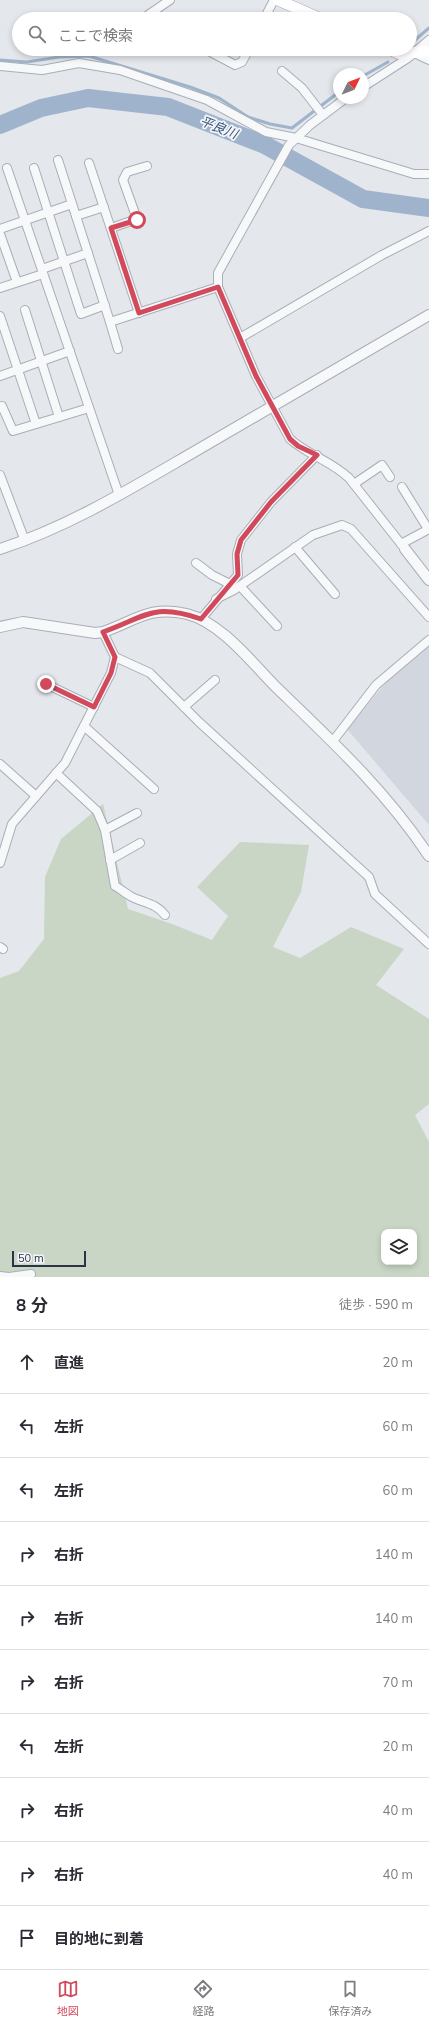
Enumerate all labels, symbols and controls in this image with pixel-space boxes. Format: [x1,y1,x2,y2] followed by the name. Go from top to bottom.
[12,12,417,56] search box
[26,23,48,45] icon: search
[58,26,133,45] text: ここで検索
[333,68,369,104] north arrow
[198,112,242,142] water label: 平良川
[128,211,146,229] route start
[37,675,55,693] route end
[381,1229,417,1265] map controls
[381,1229,417,1265] button: layers
[12,1249,86,1268] scale bar
[18,1251,44,1265] text: 50 m
[16,1294,48,1315] text: 8 分
[339,1296,413,1312] text: 徒歩 · 590 m
[16,1351,38,1373] icon: ahead
[54,1353,84,1372] text: 直進
[383,1354,413,1370] text: 20 m
[16,1415,38,1437] icon: left
[54,1417,84,1436] text: 左折
[383,1418,413,1434] text: 60 m
[16,1479,38,1501] icon: left
[54,1481,84,1500] text: 左折
[383,1482,413,1498] text: 60 m
[16,1543,38,1565] icon: right
[54,1545,84,1564] text: 右折
[375,1546,413,1562] text: 140 m
[16,1607,38,1629] icon: right
[54,1609,84,1628] text: 右折
[375,1610,413,1626] text: 140 m
[16,1671,38,1693] icon: right
[54,1673,84,1692] text: 右折
[383,1674,413,1690] text: 70 m
[16,1735,38,1757] icon: left
[54,1737,84,1756] text: 左折
[383,1738,413,1754] text: 20 m
[16,1799,38,1821] icon: right
[54,1801,84,1820] text: 右折
[383,1802,413,1818] text: 40 m
[16,1863,38,1885] icon: right
[54,1865,84,1884] text: 右折
[383,1866,413,1882] text: 40 m
[16,1927,38,1949] icon: arrive
[54,1929,144,1948] text: 目的地に到着
[57,1978,79,2018] tab: 地図
[192,1978,214,2018] tab: 経路
[328,1978,372,2018] tab: 保存済み

